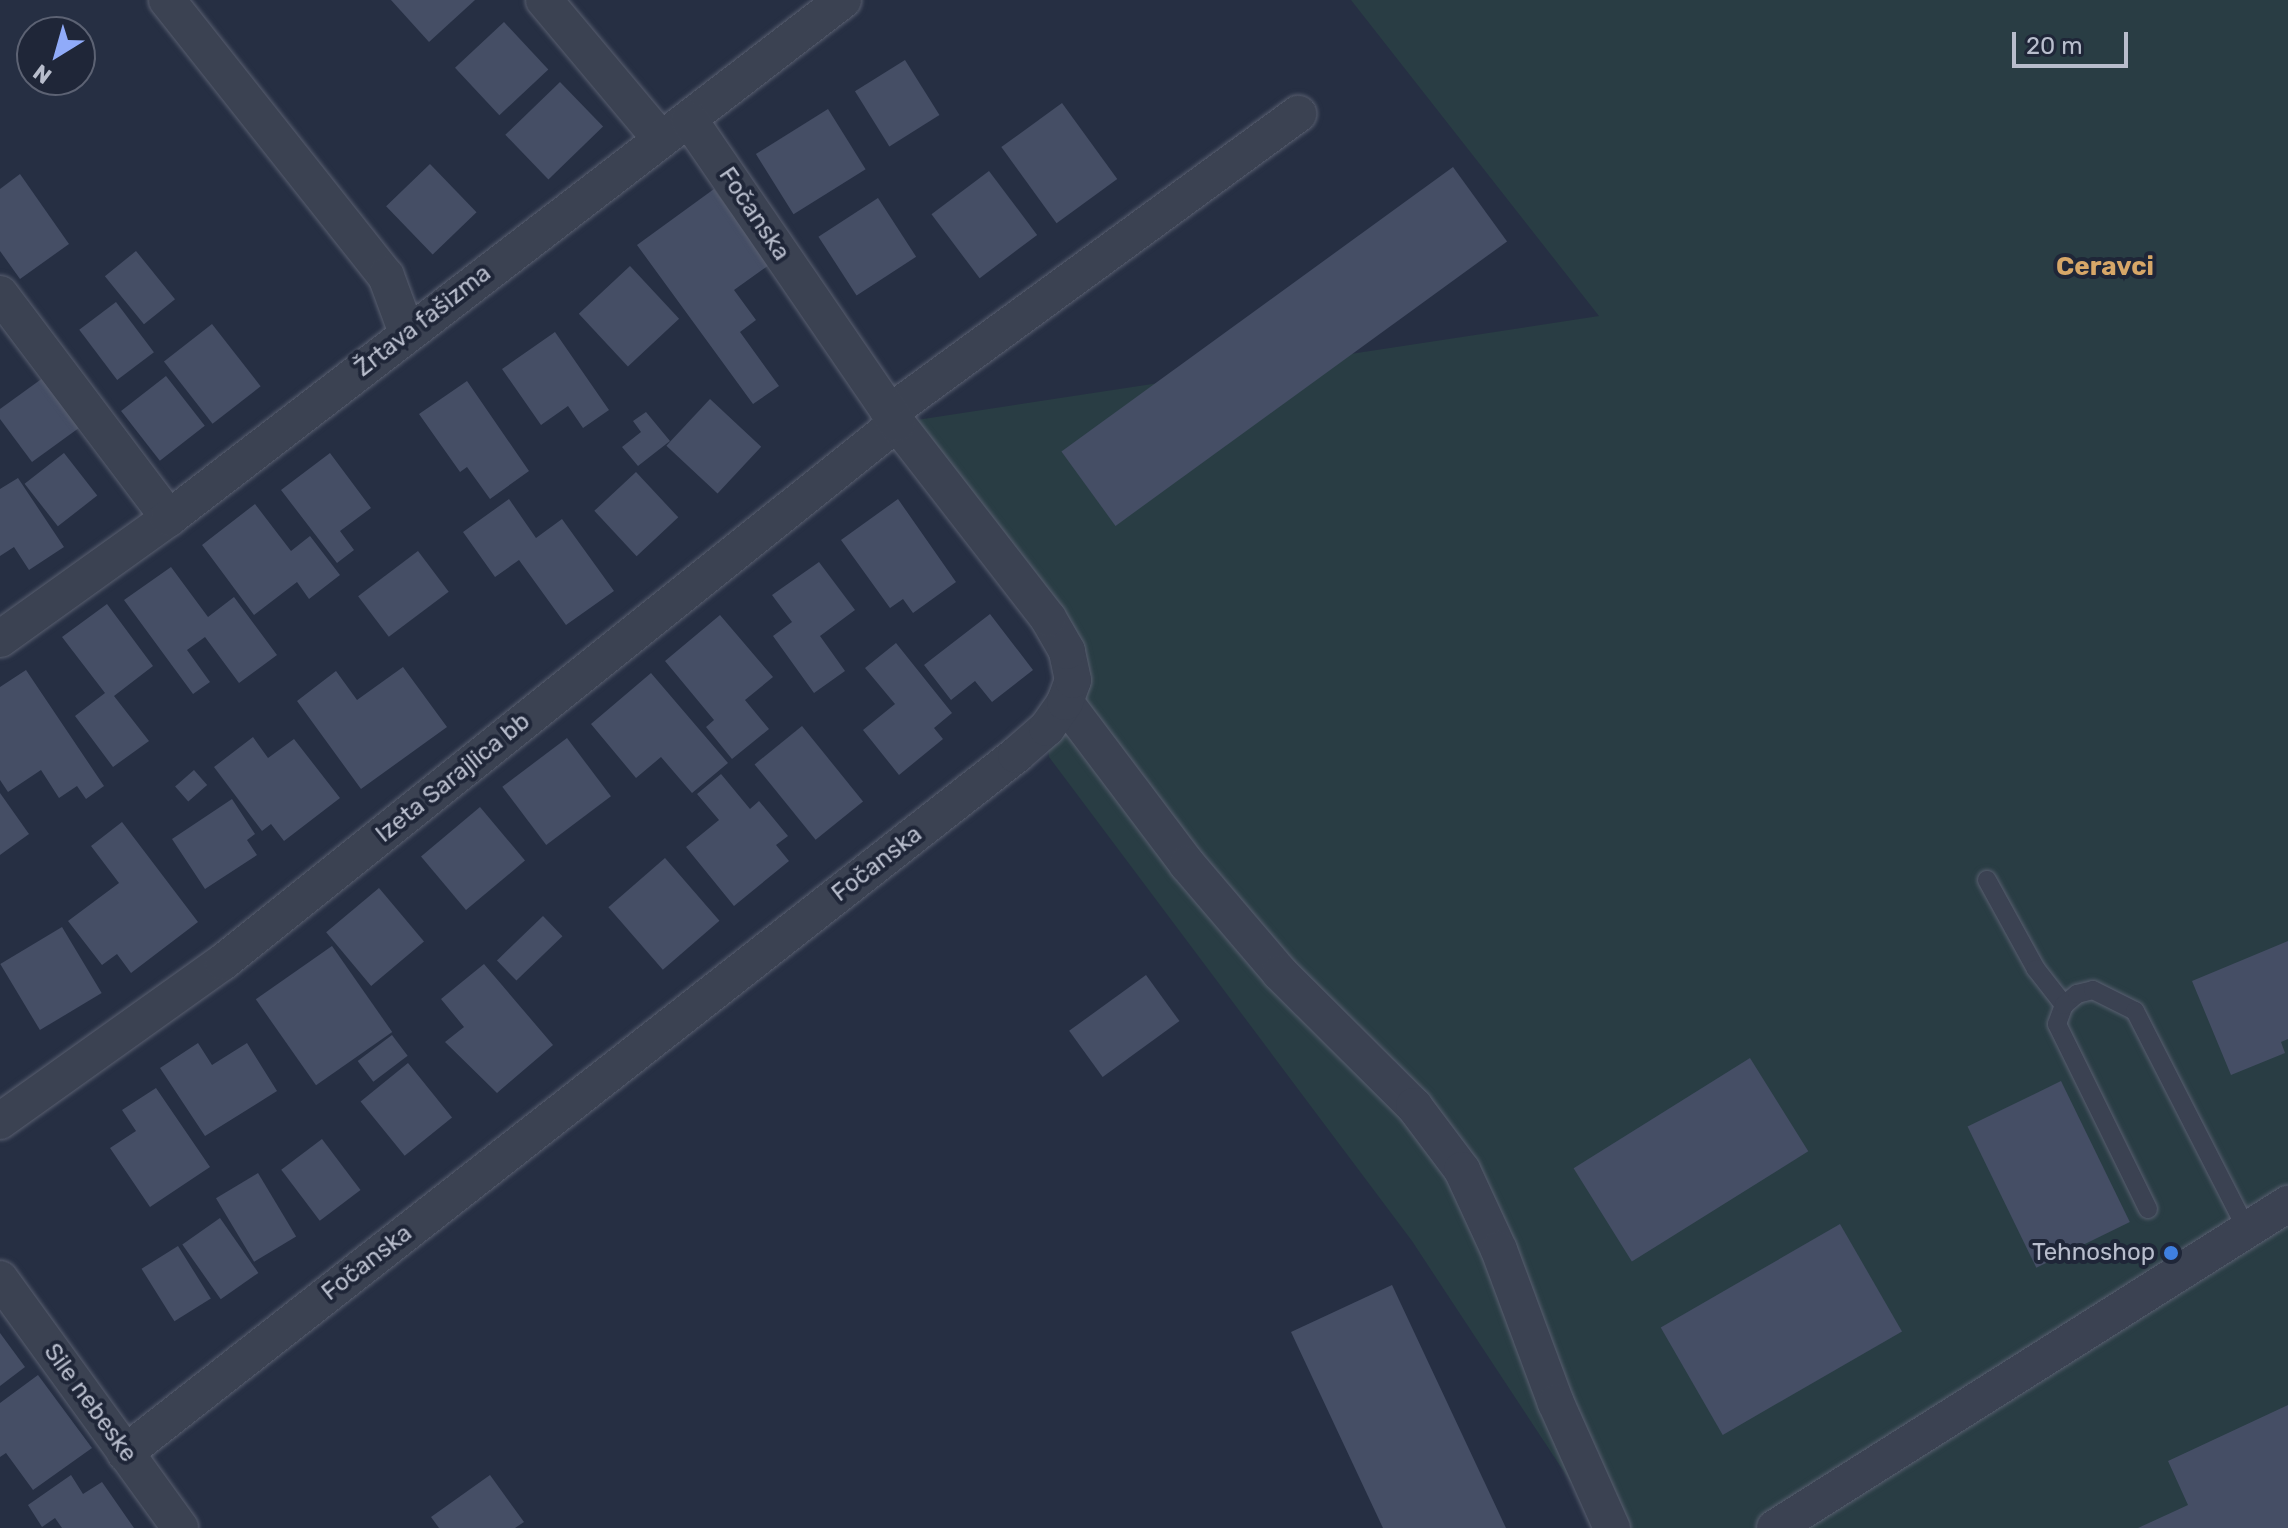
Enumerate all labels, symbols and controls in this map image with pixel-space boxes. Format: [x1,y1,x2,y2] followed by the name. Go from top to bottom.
[16,16,96,96] north arrow
[2016,16,2132,66] scale bar
[2026,32,2083,60] text: 20 m
[28,58,57,90] text: N
[712,162,796,266] street label: Fočanska
[2056,251,2154,283] district label: Ceravci
[349,259,497,383] street label: Žrtava fašizma
[370,707,536,849] street label: Izeta Sarajlica bb
[826,820,928,908] street label: Fočanska
[316,1219,418,1307] street label: Fočanska
[2032,1239,2155,1267] place label: Tehnoshop
[2162,1244,2180,1262] marker: Tehnoshop
[37,1338,143,1468] street label: Sile nebeske

